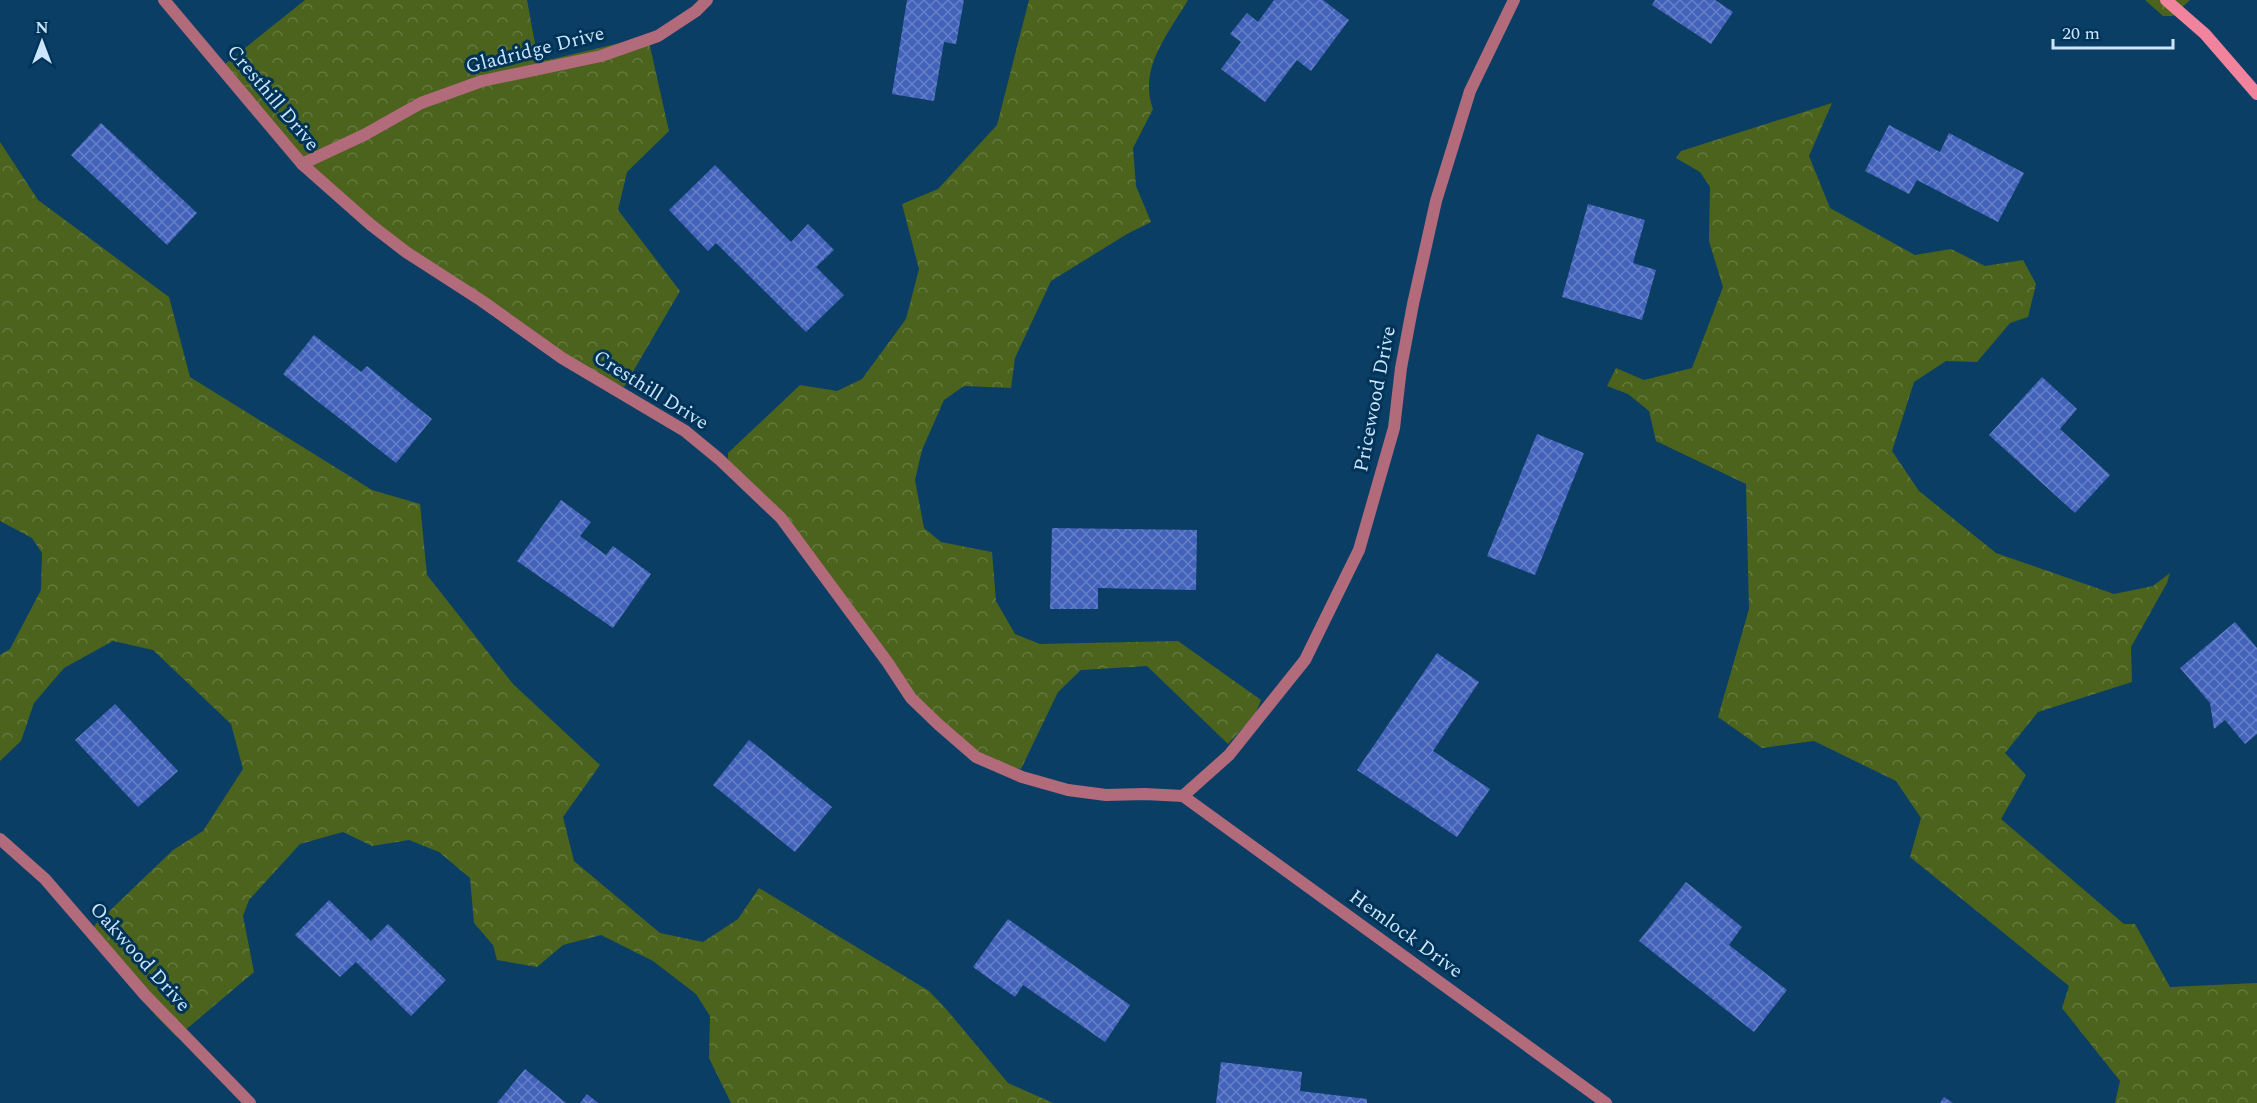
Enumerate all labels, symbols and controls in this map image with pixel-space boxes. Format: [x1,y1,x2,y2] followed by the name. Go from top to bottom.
[12,12,72,72] north arrow
[2053,12,2173,50] scale bar
[35,16,49,40] text: N
[462,18,608,82] street label: Gladridge Drive
[2062,20,2100,47] text: 20 m
[219,38,327,158] street label: Cresthill Drive
[1346,323,1404,475] street label: Pricewood Drive
[587,343,715,437] street label: Cresthill Drive
[1343,882,1469,986] street label: Hemlock Drive
[82,895,198,1019] street label: Oakwood Drive

